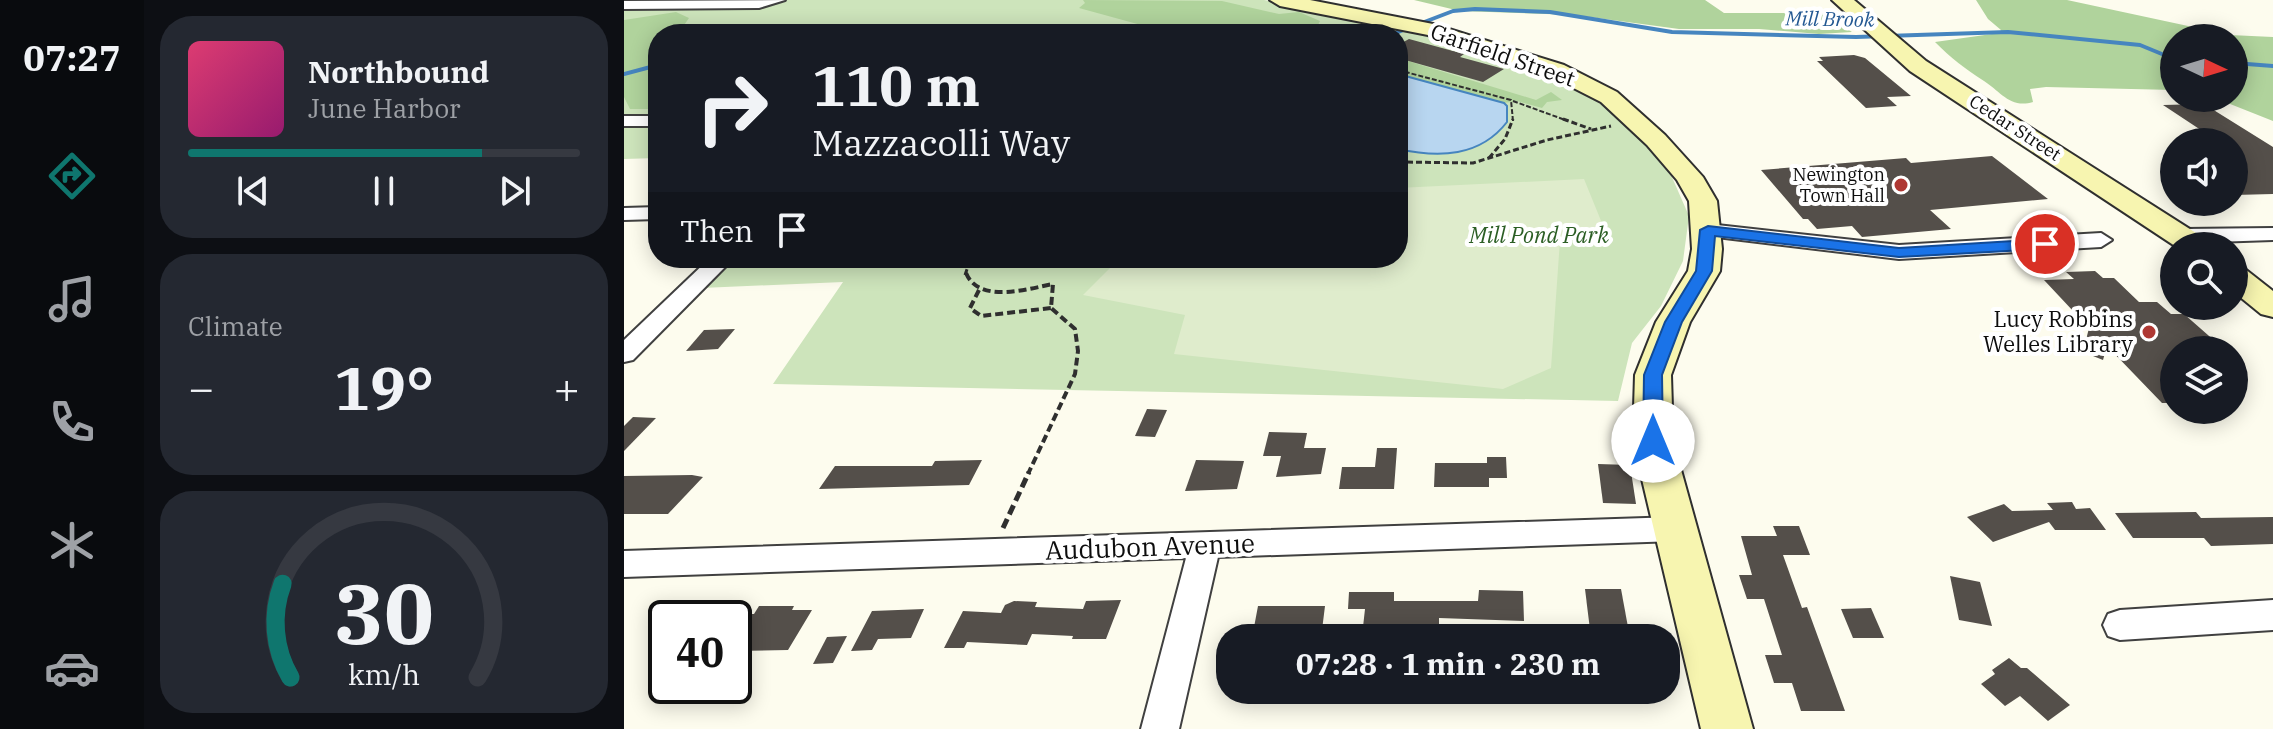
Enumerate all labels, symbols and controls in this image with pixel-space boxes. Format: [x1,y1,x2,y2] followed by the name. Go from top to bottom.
[1784,4,1875,33] water label: Mill Brook
[1427,16,1579,93] street label: Garfield Street
[2160,24,2248,112] north arrow
[2160,24,2248,424] map controls
[23,34,121,81] text: 07:27
[812,49,980,121] text: 110 m
[308,52,489,91] text: Northbound
[680,56,784,160] icon: right
[1965,89,2065,166] street label: Cedar Street
[308,91,461,125] text: June Harbor
[812,119,1070,166] text: Mazzacolli Way
[2160,128,2248,216] button: sound
[44,148,100,204] icon: directions
[1792,163,1885,207] place label: Newington Town Hall
[231,169,275,213] icon: previous
[362,169,406,213] icon: pause
[493,169,537,213] icon: next
[1892,176,1910,194] marker: Newington Town Hall
[770,208,814,252] icon: arrive
[2011,210,2079,278] pin
[680,211,754,250] text: Then
[1468,220,1609,249] park label: Mill Pond Park
[2023,222,2067,266] icon: arrive
[2160,232,2248,320] button: search
[44,271,100,327] icon: music
[1983,304,2133,358] place label: Lucy Robbins Welles Library
[188,309,283,343] text: Climate
[2140,323,2158,341] marker: Lucy Robbins Welles Library
[2160,336,2248,424] button: layers
[334,348,434,427] text: 19°
[188,359,214,416] text: −
[554,359,580,416] text: +
[44,394,100,450] icon: phone
[1611,399,1695,483] position arrow
[44,517,100,573] icon: climate
[1045,525,1255,567] street label: Audubon Avenue
[334,559,434,667] text: 30
[648,600,752,704] speed limit sign: 40
[44,640,100,696] icon: car
[1296,644,1600,683] text: 07:28 · 1 min · 230 m
[348,656,420,693] text: km/h

